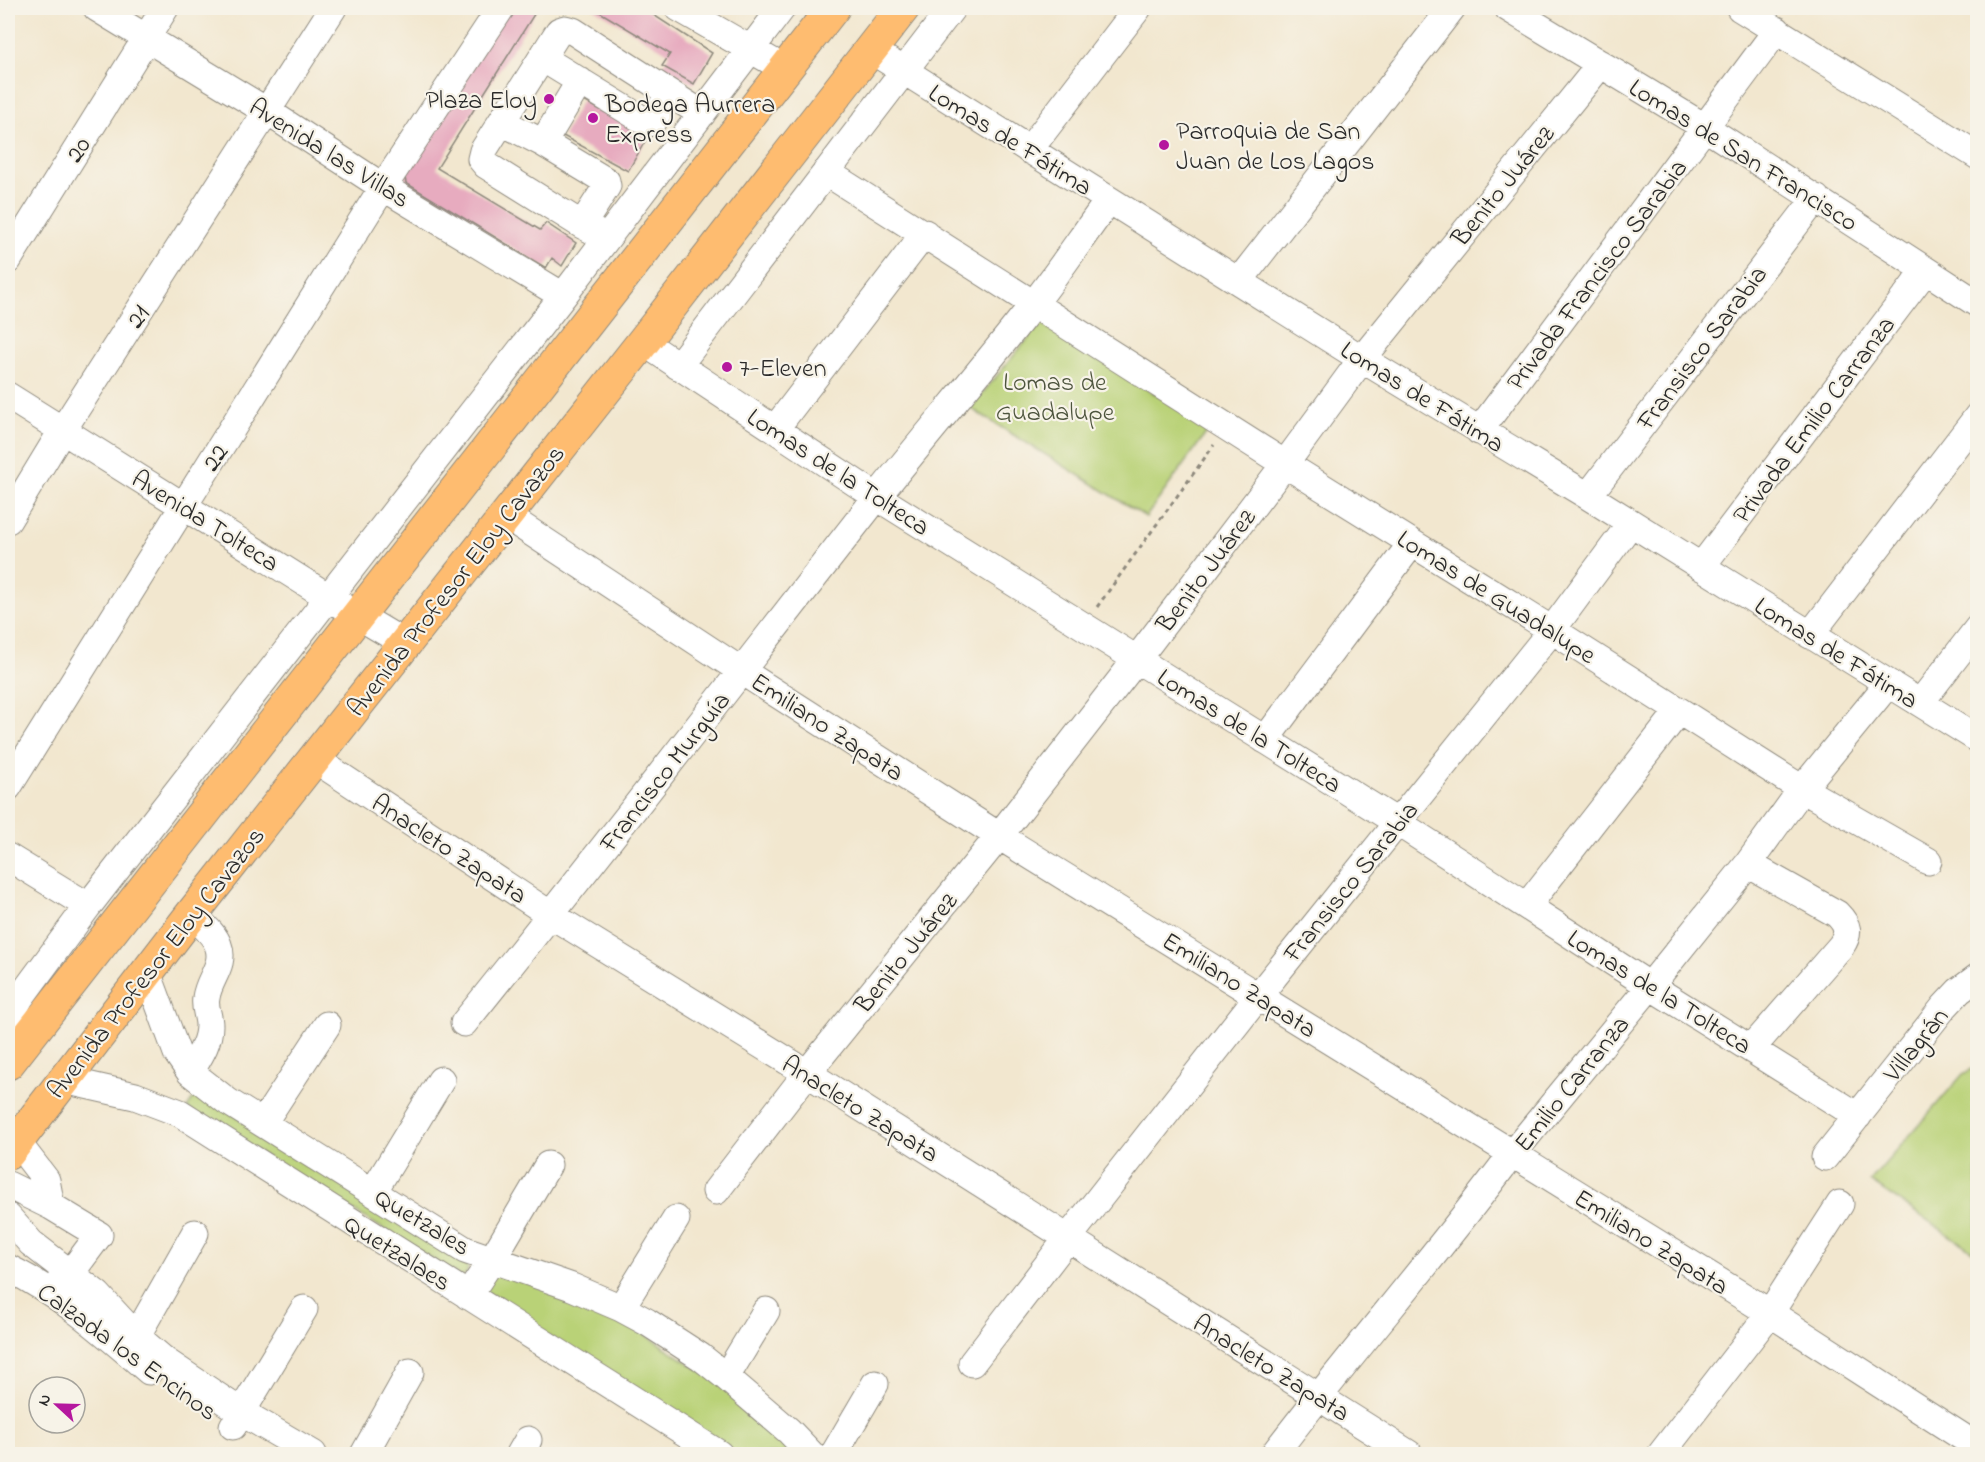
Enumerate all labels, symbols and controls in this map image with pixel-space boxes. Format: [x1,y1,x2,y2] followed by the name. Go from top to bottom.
[1620,70,1864,243] street label: Lomas de San Francisco
[920,76,1099,207] street label: Lomas de Fátima
[426,83,537,121] place label: Plaza Eloy
[604,87,775,155] place label: Bodega Aurrera Express
[241,90,416,219] street label: Avenida las Villas
[542,92,556,106] marker: Plaza Eloy
[586,111,600,125] marker: Bodega Aurrera Express
[1176,114,1375,182] place label: Parroquia de San Juan de Los Lagos
[1443,118,1565,257] street label: Benito Juárez
[57,130,102,171] street label: 20
[1157,138,1171,152] marker: Parroquia de San Juan de Los Lagos
[1499,152,1698,400] street label: Privada Francisco Sarabia
[1628,258,1778,440] street label: Fransisco Sarabia
[118,298,161,337] street label: 21
[1725,309,1906,533] street label: Privada Emilio Carranza
[1332,333,1511,464] street label: Lomas de Fátima
[739,351,827,389] place label: 7-Eleven
[720,360,734,374] marker: 7-Eleven
[996,365,1115,433] park label: Lomas de Guadalupe
[738,400,936,547] street label: Lomas de la Tolteca
[194,438,240,480] street label: 22
[339,438,576,726] street label: Avenida Profesor Eloy Cavazos
[123,462,286,583] street label: Avenida Tolteca
[1147,502,1267,643] street label: Benito Juárez
[1388,522,1603,675] street label: Lomas de Guadalupe
[1746,589,1925,720] street label: Lomas de Fátima
[1149,660,1348,805] street label: Lomas de la Tolteca
[742,665,911,792] street label: Emiliano Zapata
[591,684,741,862] street label: Francisco Murguía
[363,786,534,915] street label: Anacleto Zapata
[1275,794,1429,972] street label: Fransisco Sarabia
[39,820,276,1108] street label: Avenida Profesor Eloy Cavazos
[846,885,968,1024] street label: Benito Juárez
[1559,921,1758,1066] street label: Lomas de la Tolteca
[1154,924,1323,1049] street label: Emiliano Zapata
[1875,1000,1959,1092] street label: Villagrán
[1506,1008,1640,1161] street label: Emilio Carranza
[773,1047,945,1174] street label: Anacleto Zapata
[366,1180,477,1267] street label: Quetzales
[1566,1181,1735,1306] street label: Emiliano Zapata
[335,1207,457,1302] street label: Quetzalaes
[28,1275,224,1432] street label: Calzada los Encinos
[1184,1306,1356,1433] street label: Anacleto Zapata
[27,1375,87,1435] north arrow
[32,1390,58,1410] text: N

